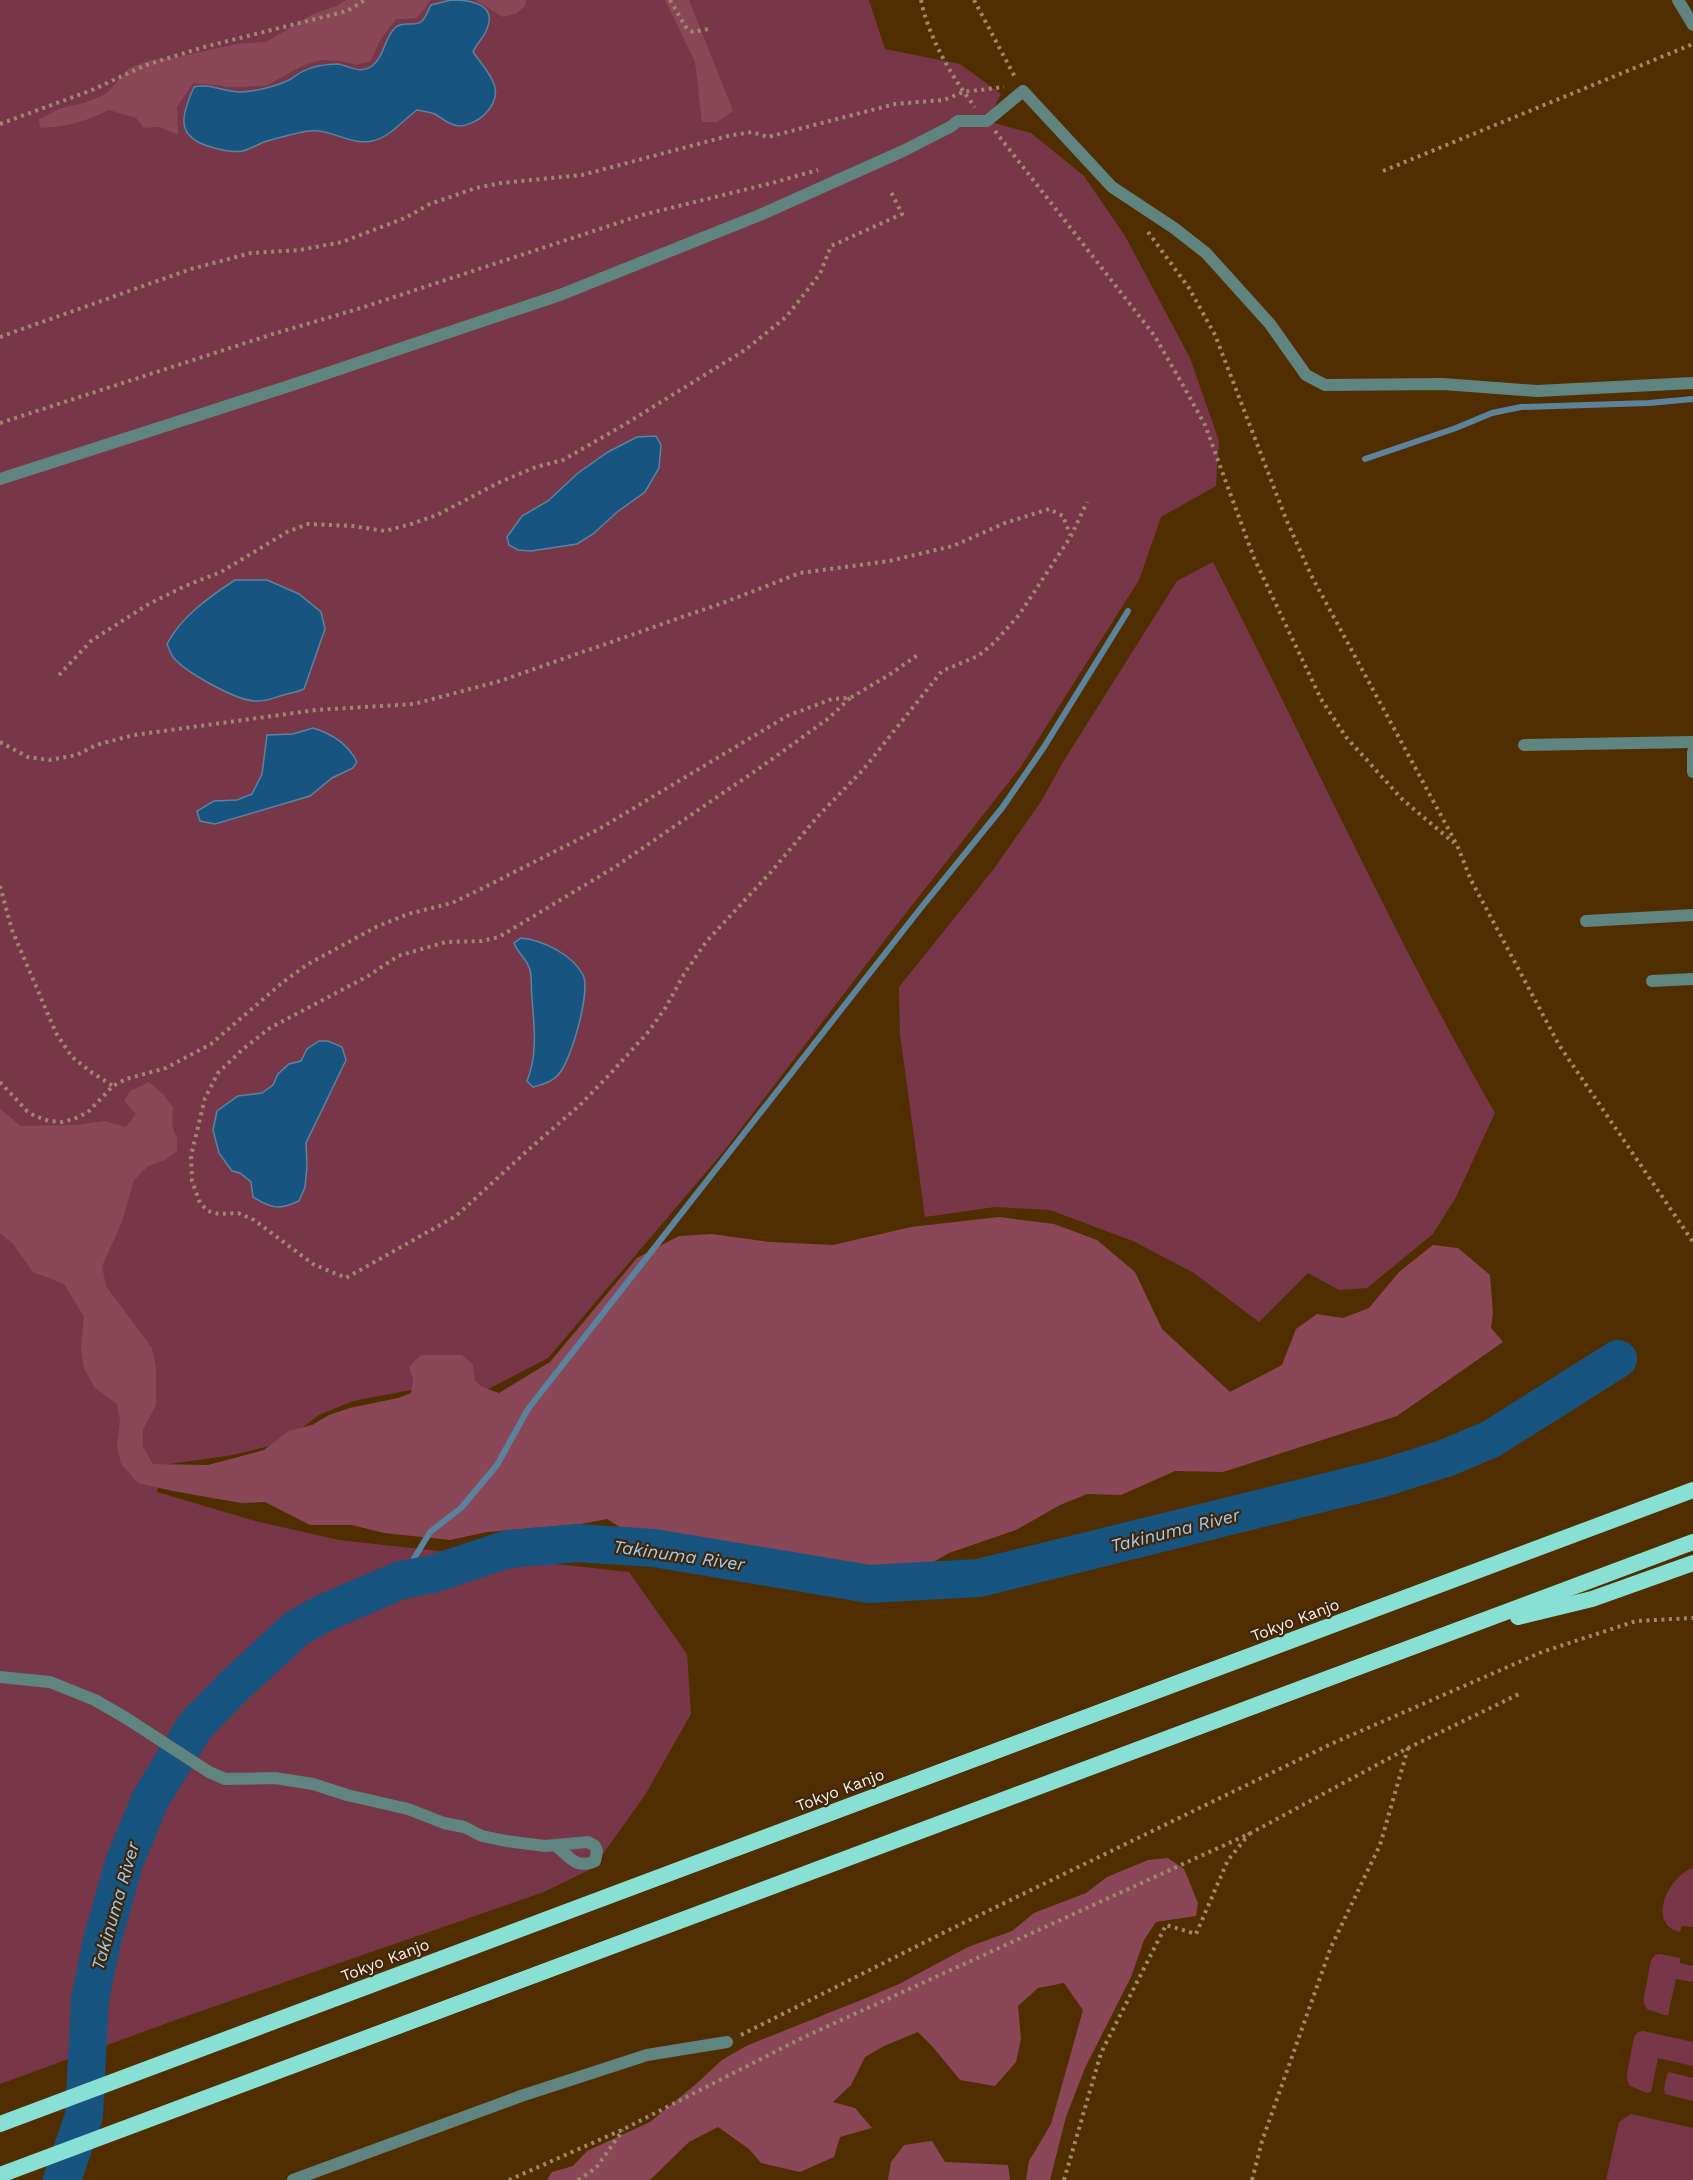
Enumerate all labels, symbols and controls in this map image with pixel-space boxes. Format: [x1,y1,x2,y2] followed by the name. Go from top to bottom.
[1108,1504,1243,1556] water label: Takinuma River
[612,1535,747,1575] water label: Takinuma River
[1248,1594,1342,1646] street label: Tokyo Kanjo
[793,1764,887,1816] street label: Tokyo Kanjo
[87,1838,144,1973] water label: Takinuma River
[338,1934,432,1986] street label: Tokyo Kanjo

